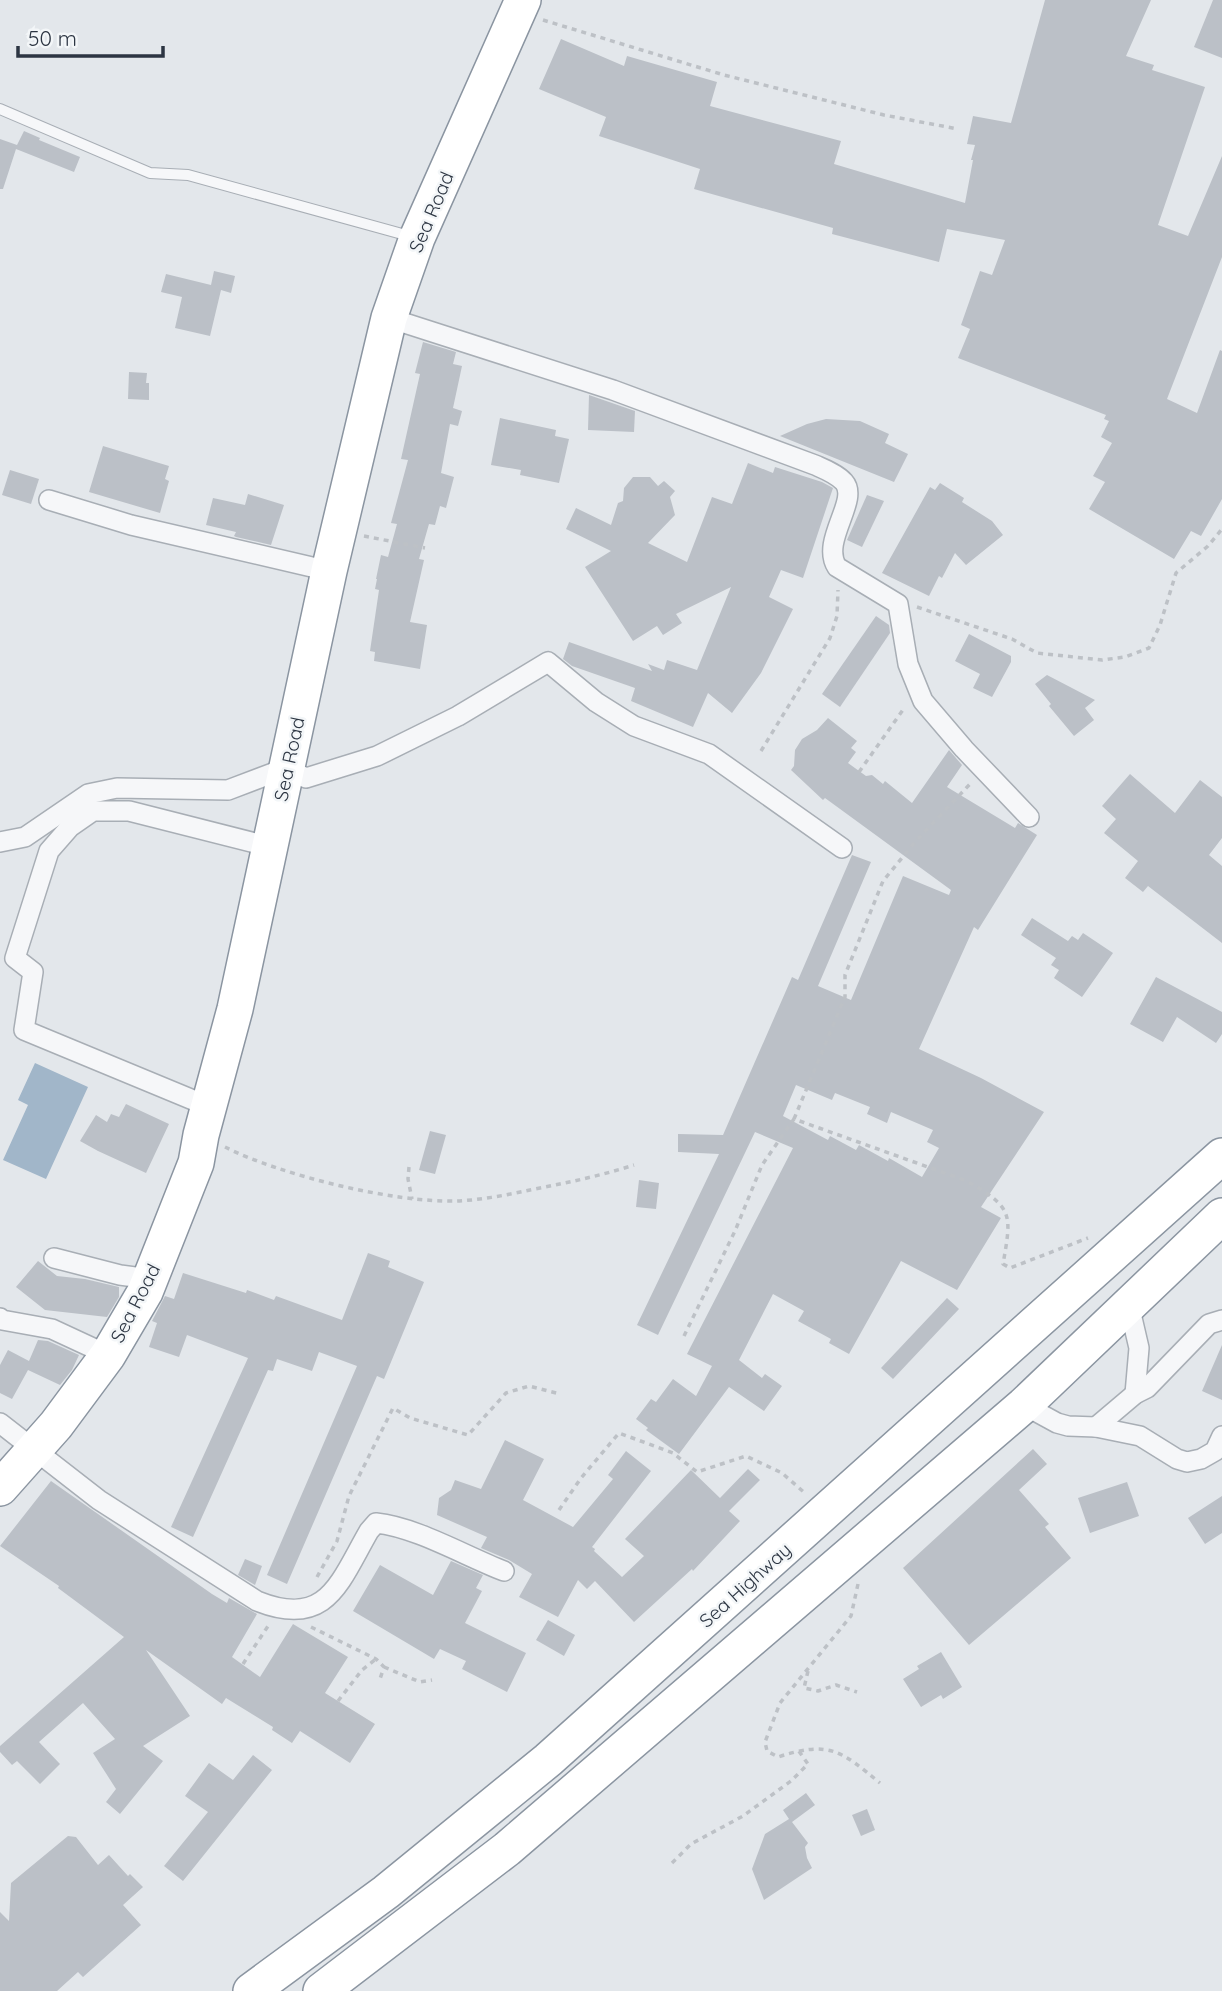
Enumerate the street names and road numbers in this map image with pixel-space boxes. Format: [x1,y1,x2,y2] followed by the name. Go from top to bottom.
[403,168,459,256] street label: Sea Road
[268,715,310,803] street label: Sea Road
[105,1260,165,1346] street label: Sea Road
[694,1538,796,1632] street label: Sea Highway

